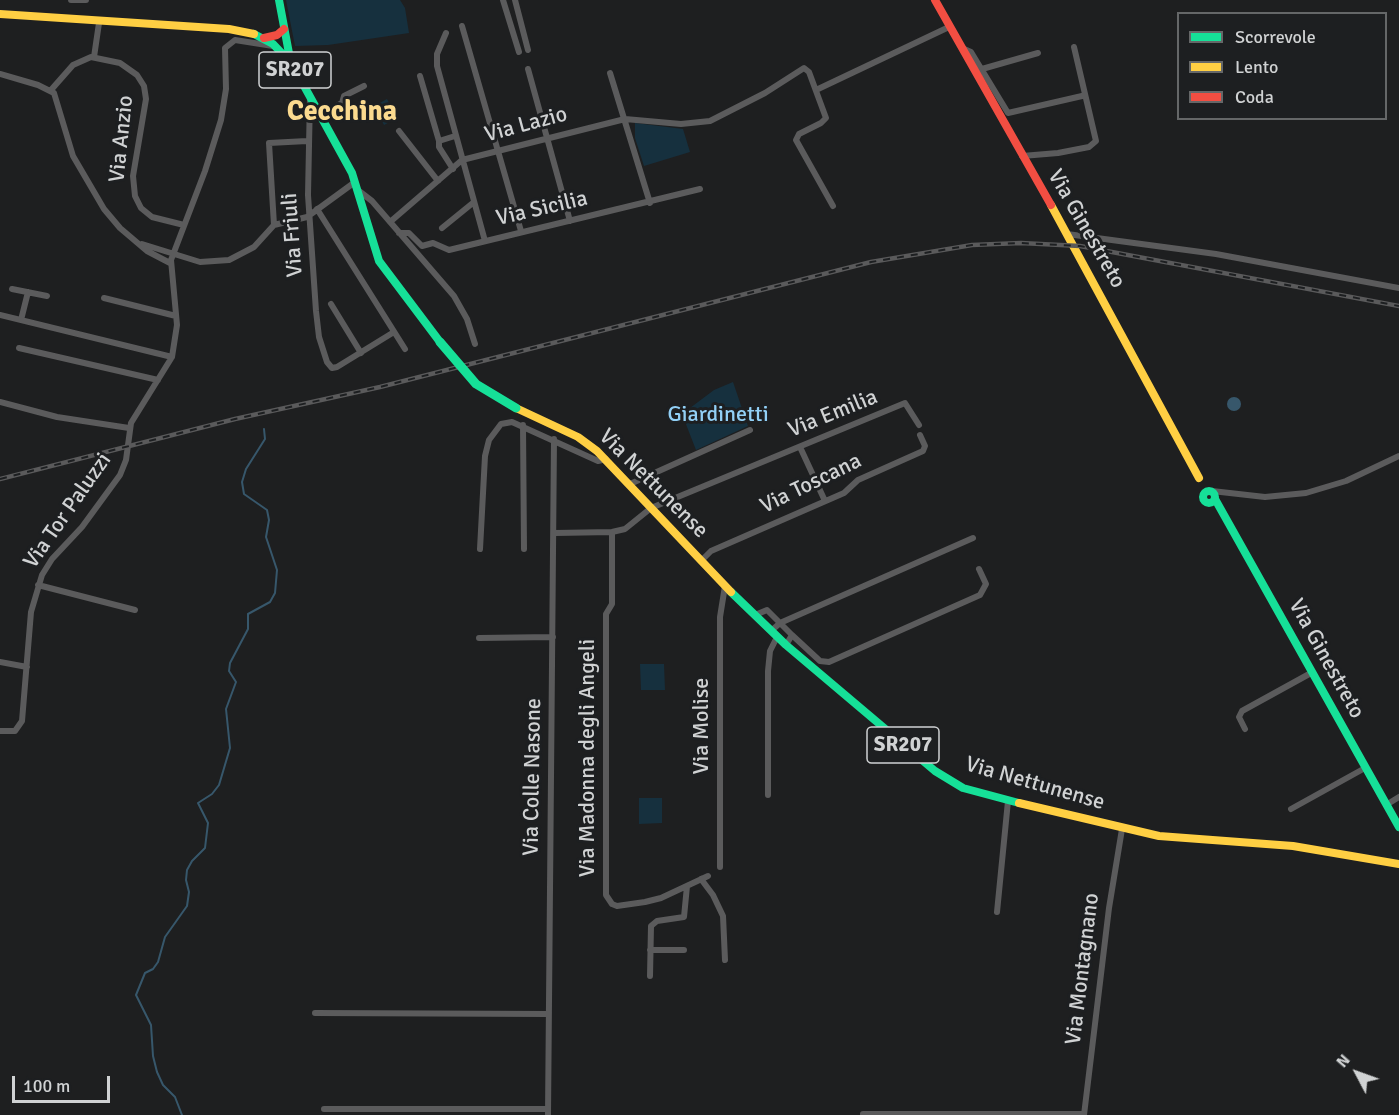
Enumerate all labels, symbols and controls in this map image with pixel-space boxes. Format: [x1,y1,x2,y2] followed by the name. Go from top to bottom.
[1177,12,1387,120] legend
[1235,26,1316,48] text: Scorrevole
[259,52,331,88] road number: SR207
[1235,56,1278,78] text: Lento
[1235,86,1274,108] text: Coda
[104,94,140,184] street label: Via Anzio
[287,96,397,130] district label: Cecchina
[482,101,570,149] street label: Via Lazio
[1041,165,1131,293] street label: Via Ginestreto
[494,186,590,232] street label: Via Sicilia
[277,192,309,278] street label: Via Friuli
[784,384,882,444] street label: Via Emilia
[667,402,769,428] park label: Giardinetti
[593,424,713,544] street label: Via Nettunense
[18,448,118,574] street label: Via Tor Paluzzi
[756,448,866,520] street label: Via Toscana
[1282,595,1370,723] street label: Via Ginestreto
[575,639,601,877] street label: Via Madonna degli Angeli
[689,678,715,774] street label: Via Molise
[518,698,548,856] street label: Via Colle Nasone
[867,727,939,763] road number: SR207
[962,752,1108,816] street label: Via Nettunense
[1061,892,1105,1046] street label: Via Montagnano
[1327,1043,1387,1103] north arrow
[1332,1050,1355,1072] text: N
[15,1064,112,1102] scale bar
[23,1075,70,1097] text: 100 m

